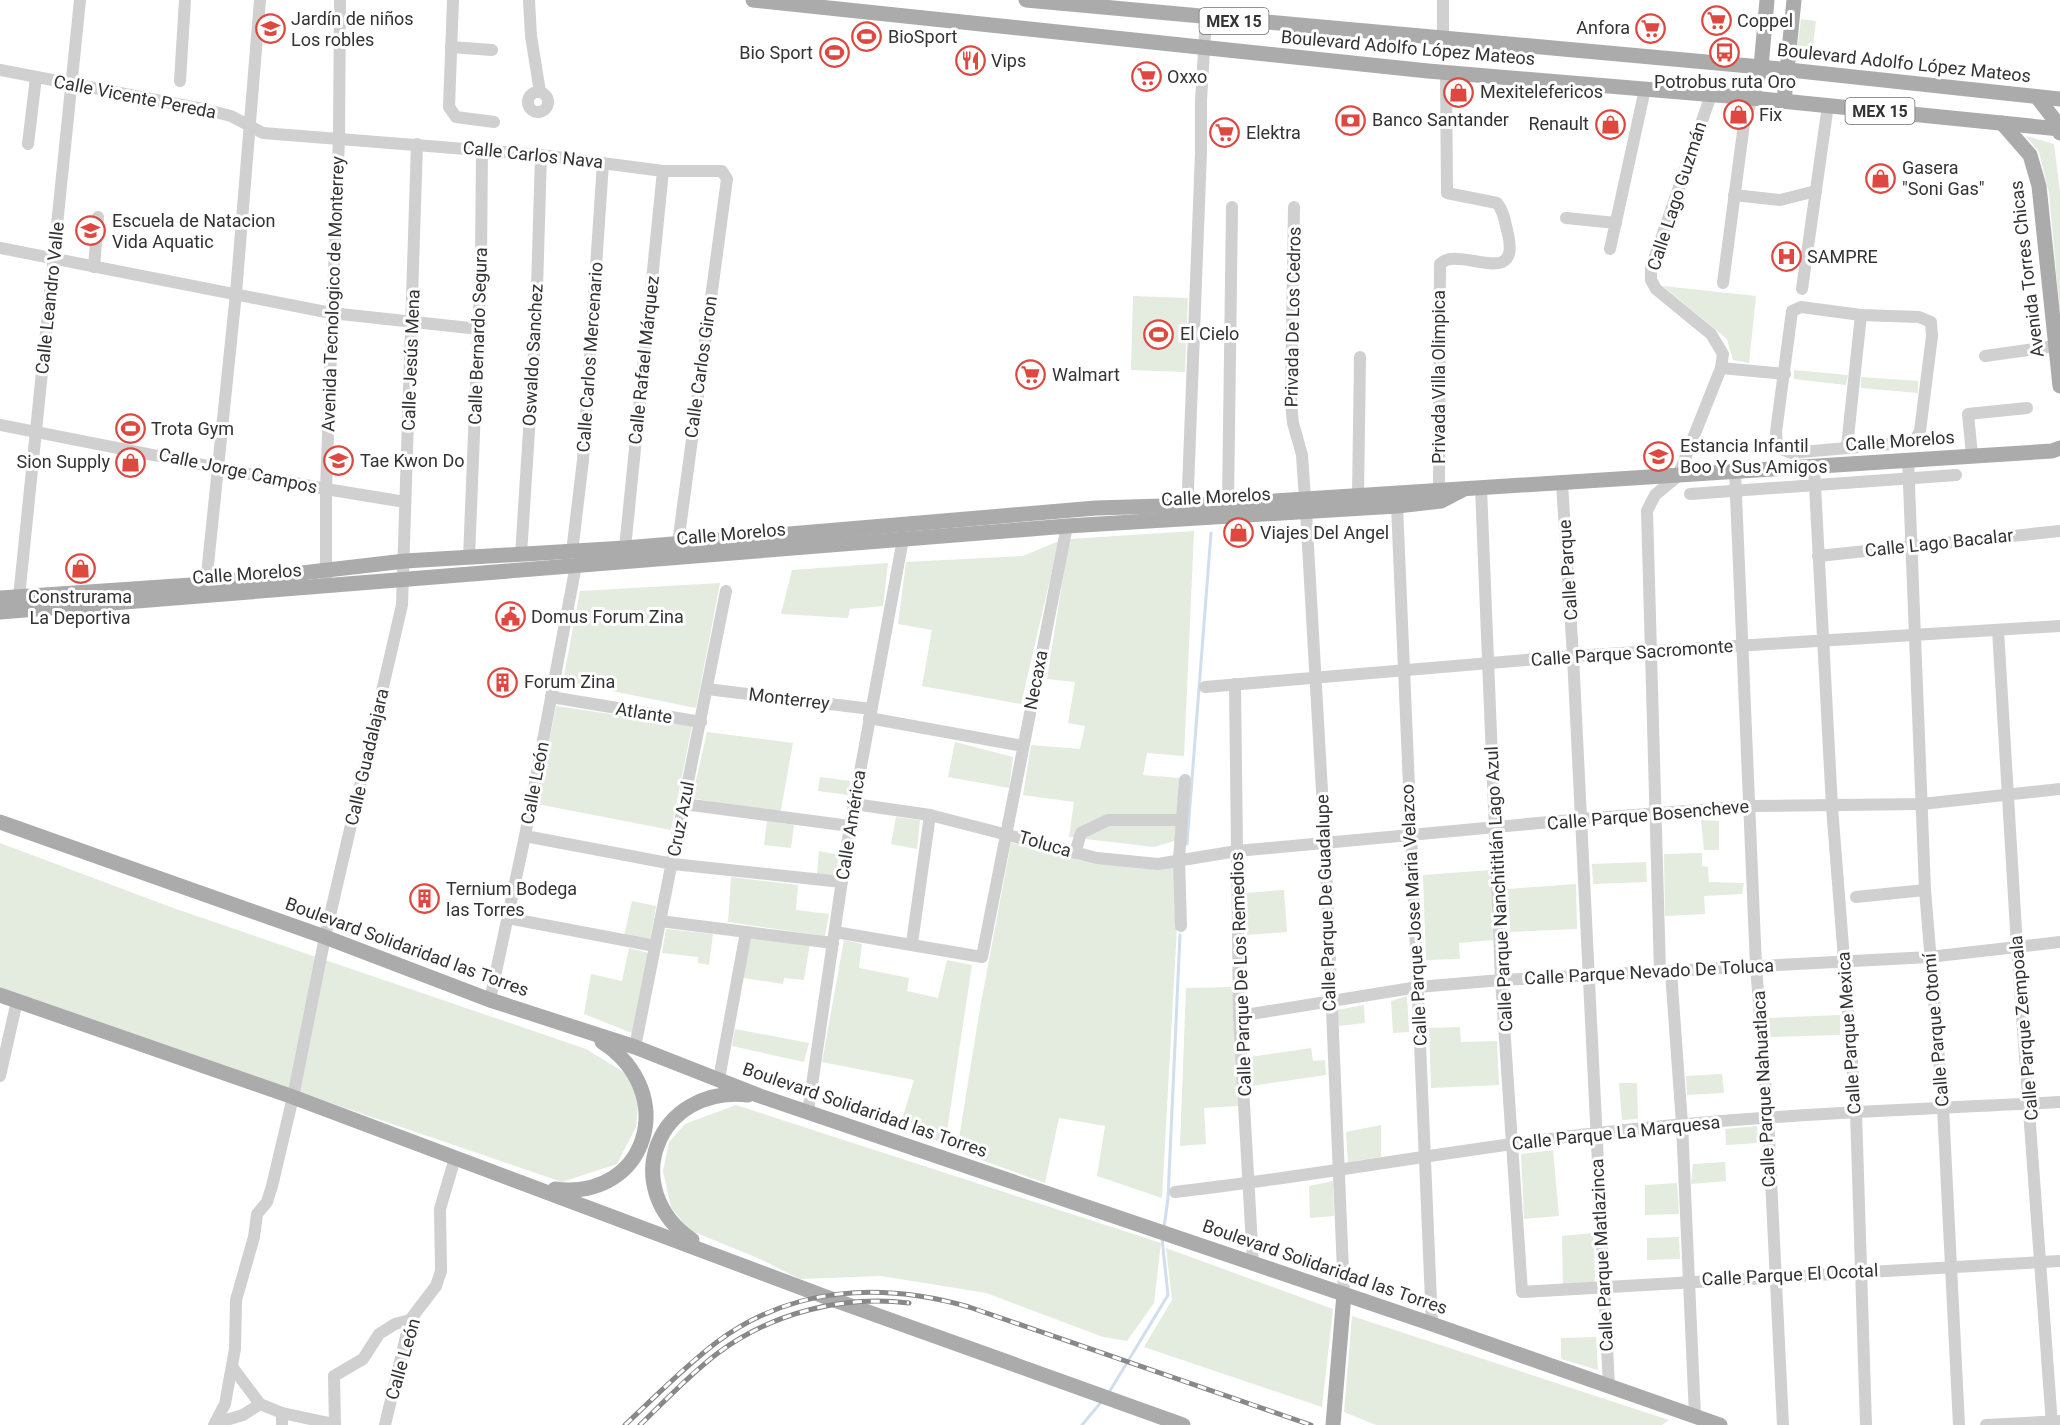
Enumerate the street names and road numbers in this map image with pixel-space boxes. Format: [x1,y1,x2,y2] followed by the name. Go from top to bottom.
[1200,8,1268,34] road number: MEX 15
[1280,26,1536,69] street label: Boulevard Adolfo López Mateos
[1776,39,2032,86] street label: Boulevard Adolfo López Mateos
[52,70,218,123] street label: Calle Vicente Pereda
[1846,98,1914,124] road number: MEX 15
[1643,119,1710,273] street label: Calle Lago Guzmán
[462,137,604,172] street label: Calle Carlos Nava
[317,155,348,432] street label: Avenida Tecnologico de Monterrey
[2005,180,2048,359] street label: Avenida Torres Chicas
[31,221,68,375] street label: Calle Leandro Valle
[1280,226,1305,408] street label: Privada De Los Cedros
[464,247,491,425] street label: Calle Bernardo Segura
[572,261,607,453] street label: Calle Carlos Mercenario
[624,274,663,445] street label: Calle Rafael Márquez
[518,283,547,427] street label: Oswaldo Sanchez
[398,289,423,431] street label: Calle Jesús Mena
[1428,290,1449,464] street label: Privada Villa Olimpica
[680,295,721,439] street label: Calle Carlos Giron
[1845,426,1955,455] street label: Calle Morelos
[157,443,319,498] street label: Calle Jorge Campos
[1161,483,1271,510] street label: Calle Morelos
[675,518,786,549] street label: Calle Morelos
[1554,519,1581,621] street label: Calle Parque
[1864,524,2014,561] street label: Calle Lago Bacalar
[192,559,302,588] street label: Calle Morelos
[1530,635,1734,670] street label: Calle Parque Sacromonte
[1019,648,1052,712] street label: Necaxa
[747,683,831,714] street label: Monterrey
[341,686,392,827] street label: Calle Guadalajara
[614,698,674,727] street label: Atlante
[516,740,553,826] street label: Calle León
[1481,746,1516,1032] street label: Calle Parque Nanchititlán Lago Azul
[831,768,870,881] street label: Calle América
[663,779,698,858] street label: Cruz Azul
[1396,783,1431,1047] street label: Calle Parque Jose Maria Velazco
[1311,794,1340,1012] street label: Calle Parque De Guadalupe
[1546,795,1750,834] street label: Calle Parque Bosencheve
[1016,826,1074,861] street label: Toluca
[1226,851,1255,1097] street label: Calle Parque De Los Remedios
[283,893,532,1000] street label: Boulevard Solidaridad las Torres
[2005,935,2042,1121] street label: Calle Parque Zempoala
[1832,951,1865,1115] street label: Calle Parque Mexica
[1918,952,1953,1108] street label: Calle Parque Otomí
[1524,954,1774,989] street label: Calle Parque Nevado De Toluca
[1748,990,1779,1188] street label: Calle Parque Nahuatlaca
[740,1058,990,1161] street label: Boulevard Solidaridad las Torres
[1511,1111,1721,1154] street label: Calle Parque La Marquesa
[1586,1158,1617,1352] street label: Calle Parque Matlazinca
[1200,1215,1450,1318] street label: Boulevard Solidaridad las Torres
[1701,1259,1879,1290] street label: Calle Parque El Ocotal
[381,1316,424,1402] street label: Calle León

